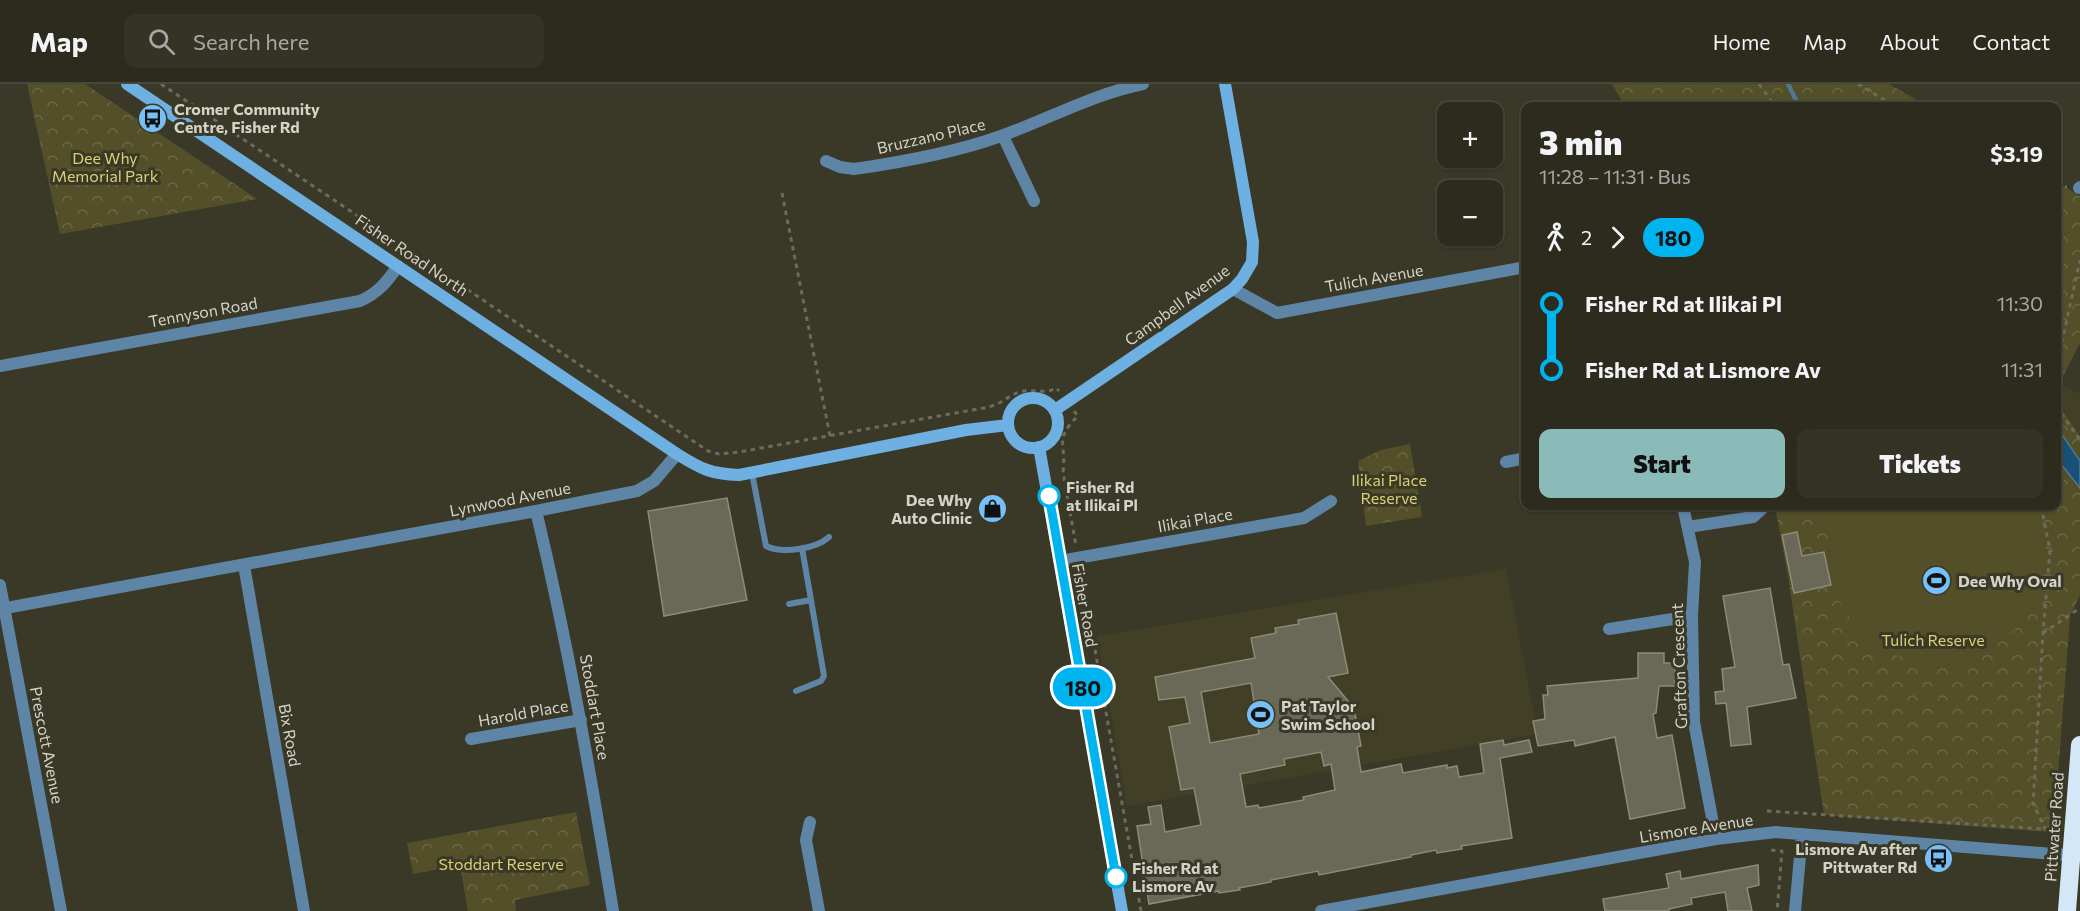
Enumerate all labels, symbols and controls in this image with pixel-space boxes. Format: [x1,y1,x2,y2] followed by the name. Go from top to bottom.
[124,14,544,68] search box
[30,24,88,58] text: Map
[145,25,178,58] icon: search
[193,28,309,55] text: Search here
[1713,29,1770,54] text: Home
[1803,29,1847,54] text: Map
[1880,29,1939,54] text: About
[1972,29,2050,54] text: Contact
[174,99,320,136] place label: Cromer Community Centre, Fisher Rd
[137,102,169,134] bus stop icon: Cromer Community Centre, Fisher Rd
[1437,102,1503,246] map controls
[1437,102,1503,168] button: +
[875,114,987,157] street label: Bruzzano Place
[1539,121,1622,162] text: 3 min
[1990,140,2043,167] text: $3.19
[52,148,159,185] park label: Dee Why Memorial Park
[1539,164,1691,188] text: 11:28 – 11:31 · Bus
[1437,180,1503,246] button: −
[352,210,472,299] street label: Fisher Road North
[1539,221,1572,254] icon: walk
[1601,221,1634,254] icon: forward
[1581,225,1592,249] text: 2
[1655,225,1692,250] text: 180
[1120,260,1233,349] street label: Campbell Avenue
[1323,260,1425,296] street label: Tulich Avenue
[1585,290,1782,317] text: Fisher Rd at Ilikai Pl
[1997,291,2043,315] text: 11:30
[147,293,259,330] street label: Tennyson Road
[1585,356,1821,383] text: Fisher Rd at Lismore Av
[2001,357,2043,381] text: 11:31
[1539,429,1785,498] button: Start
[1797,429,2043,498] button: Tickets
[1351,470,1427,507] park label: Ilikai Place Reserve
[448,477,572,520] street label: Lynwood Avenue
[1066,477,1138,514] place label: Fisher Rd at Ilikai Pl
[1038,485,1060,507] marker: Fisher Rd at Ilikai Pl
[891,490,972,527] place label: Dee Why Auto Clinic
[977,493,1009,525] shop icon: Dee Why Auto Clinic
[1156,504,1234,535] street label: Ilikai Place
[1069,561,1102,648] street label: Fisher Road
[1921,565,1953,597] sports icon: Dee Why Oval
[1958,571,2062,590] place label: Dee Why Oval
[1667,602,1690,729] street label: Grafton Crescent
[1881,630,1985,649] park label: Tulich Reserve
[577,653,614,761] street label: Stoddart Place
[1048,668,1118,706] line badge: 180
[1065,675,1101,700] text: 180
[27,685,68,805] street label: Prescott Avenue
[476,695,569,730] street label: Harold Place
[1281,696,1375,733] place label: Pat Taylor Swim School
[1244,699,1276,731] sports icon: Pat Taylor Swim School
[276,702,305,768] street label: Bix Road
[2040,771,2067,882] street label: Pittwater Road
[1638,809,1754,846] street label: Lismore Avenue
[1795,839,1917,876] place label: Lismore Av after Pittwater Rd
[1922,842,1954,874] bus stop icon: Lismore Av after Pittwater Rd
[438,854,564,873] park label: Stoddart Reserve
[1132,858,1219,895] place label: Fisher Rd at Lismore Av
[1105,866,1127,888] marker: Fisher Rd at Lismore Av

